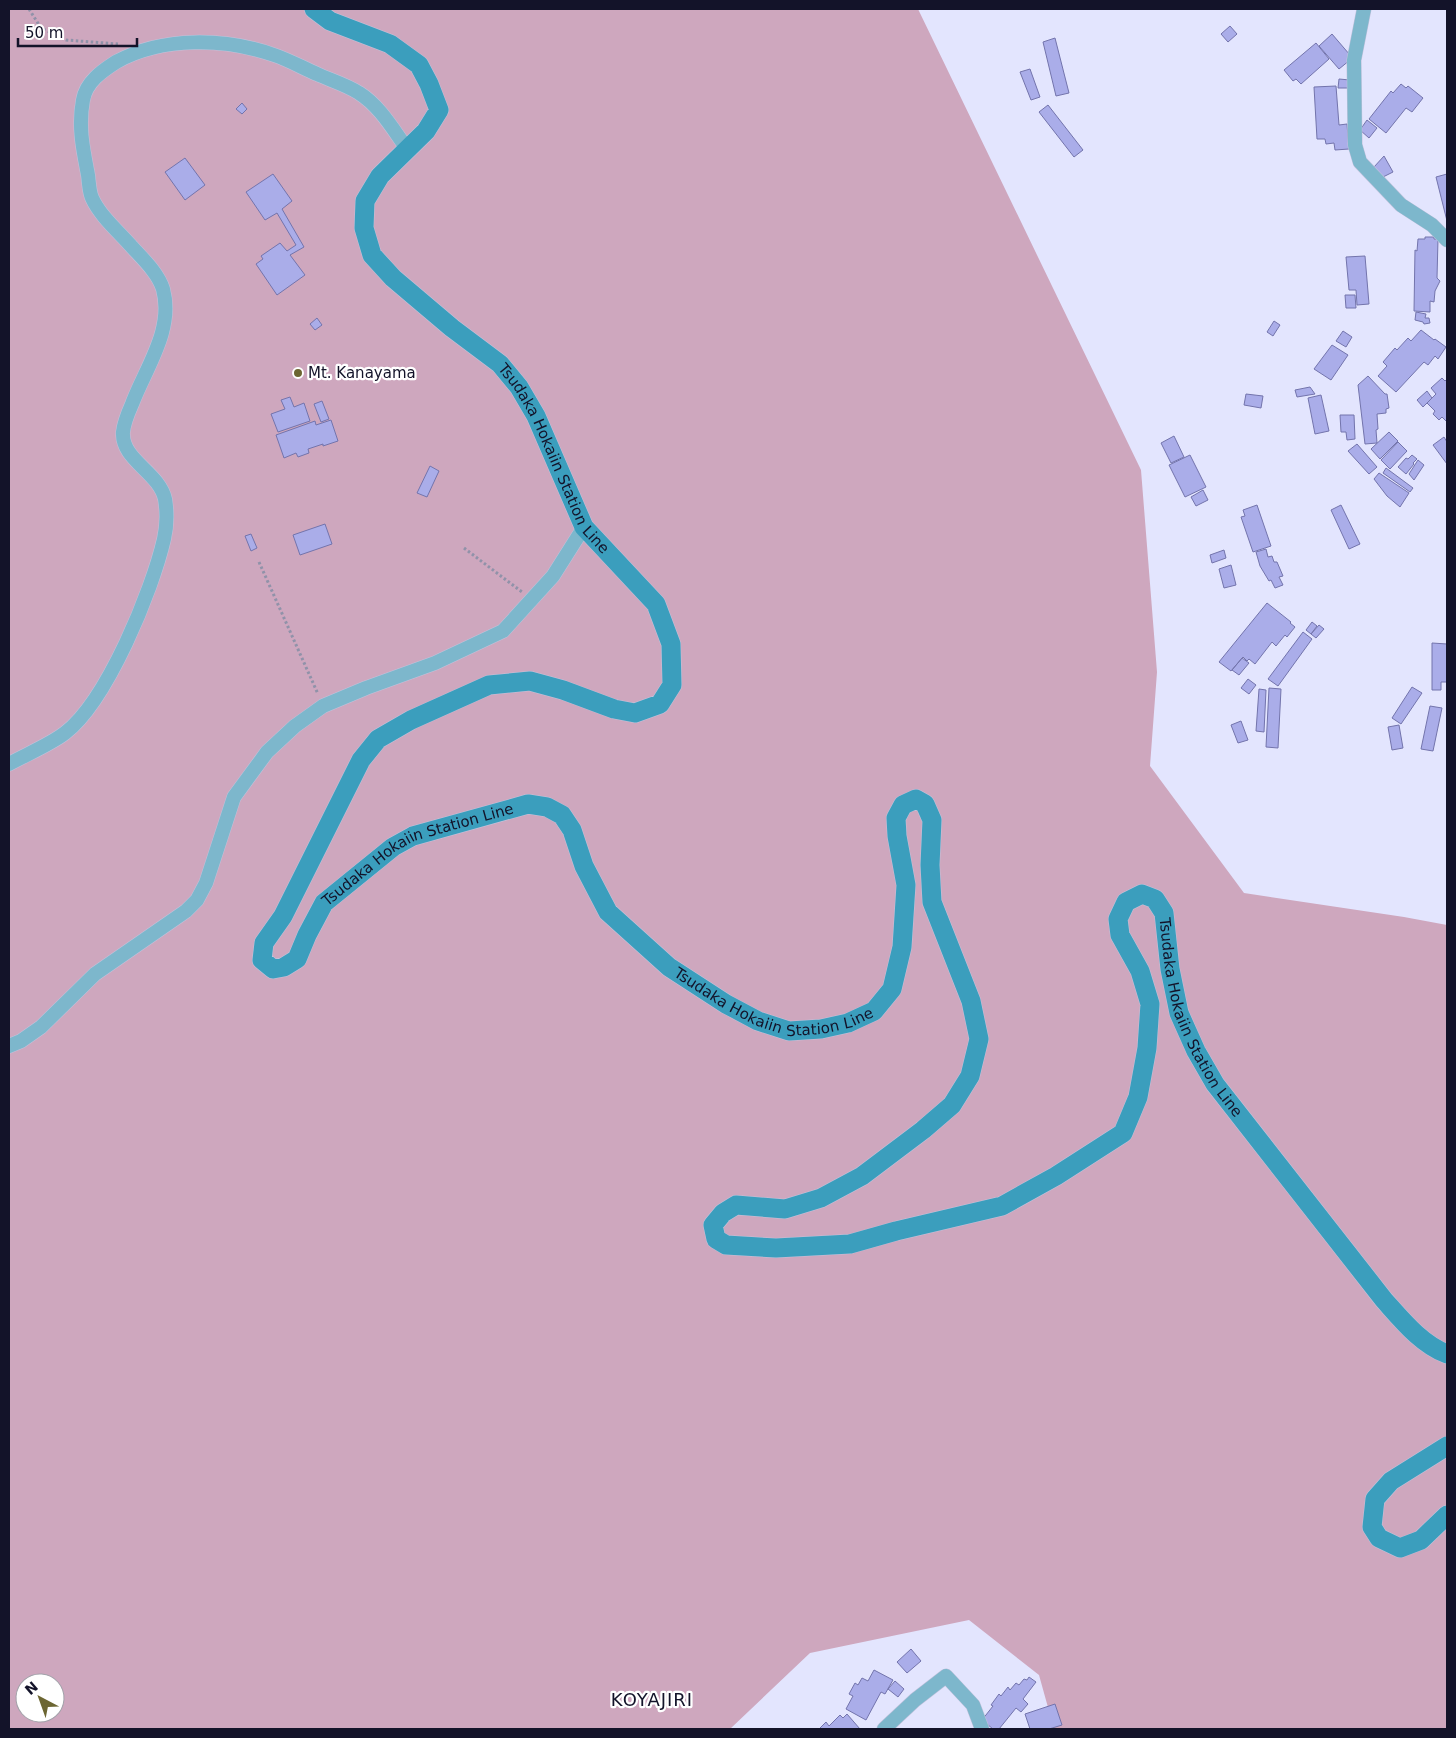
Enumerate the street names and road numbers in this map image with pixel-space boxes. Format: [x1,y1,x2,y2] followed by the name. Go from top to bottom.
[494,359,613,557] street label: Tsudaka Hokaiin Station Line
[318,799,516,910] street label: Tsudaka Hokaiin Station Line
[1155,916,1246,1120] street label: Tsudaka Hokaiin Station Line
[670,963,876,1040] street label: Tsudaka Hokaiin Station Line

